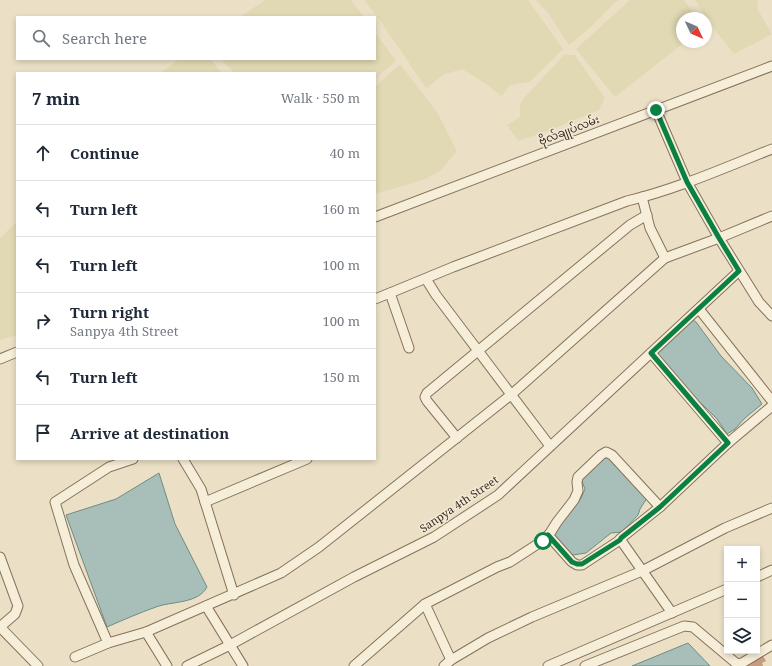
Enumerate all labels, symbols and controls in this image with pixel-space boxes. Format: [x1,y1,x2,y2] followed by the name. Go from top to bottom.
[676,12,712,48] north arrow
[16,16,376,60] search box
[30,27,52,49] icon: search
[62,28,147,48] text: Search here
[32,87,80,110] text: 7 min
[281,89,360,107] text: Walk · 550 m
[647,101,665,119] route end
[536,111,602,150] street label: ဗိုလ်ချုပ်လမ်း
[32,142,54,164] icon: ahead
[70,143,139,163] text: Continue
[330,144,360,162] text: 40 m
[32,198,54,220] icon: left
[70,199,138,219] text: Turn left
[323,200,360,218] text: 160 m
[32,254,54,276] icon: left
[70,255,138,275] text: Turn left
[323,256,360,274] text: 100 m
[70,302,149,322] text: Turn right
[32,310,54,332] icon: right
[323,312,360,330] text: 100 m
[70,322,178,340] text: Sanpya 4th Street
[32,366,54,388] icon: left
[70,367,138,387] text: Turn left
[323,368,360,386] text: 150 m
[32,422,54,444] icon: arrive
[70,423,229,443] text: Arrive at destination
[417,472,501,535] street label: Sanpya 4th Street
[534,532,552,550] route start
[724,546,760,654] map controls
[724,546,760,582] button: +
[724,582,760,618] button: −
[724,618,760,654] button: layers

